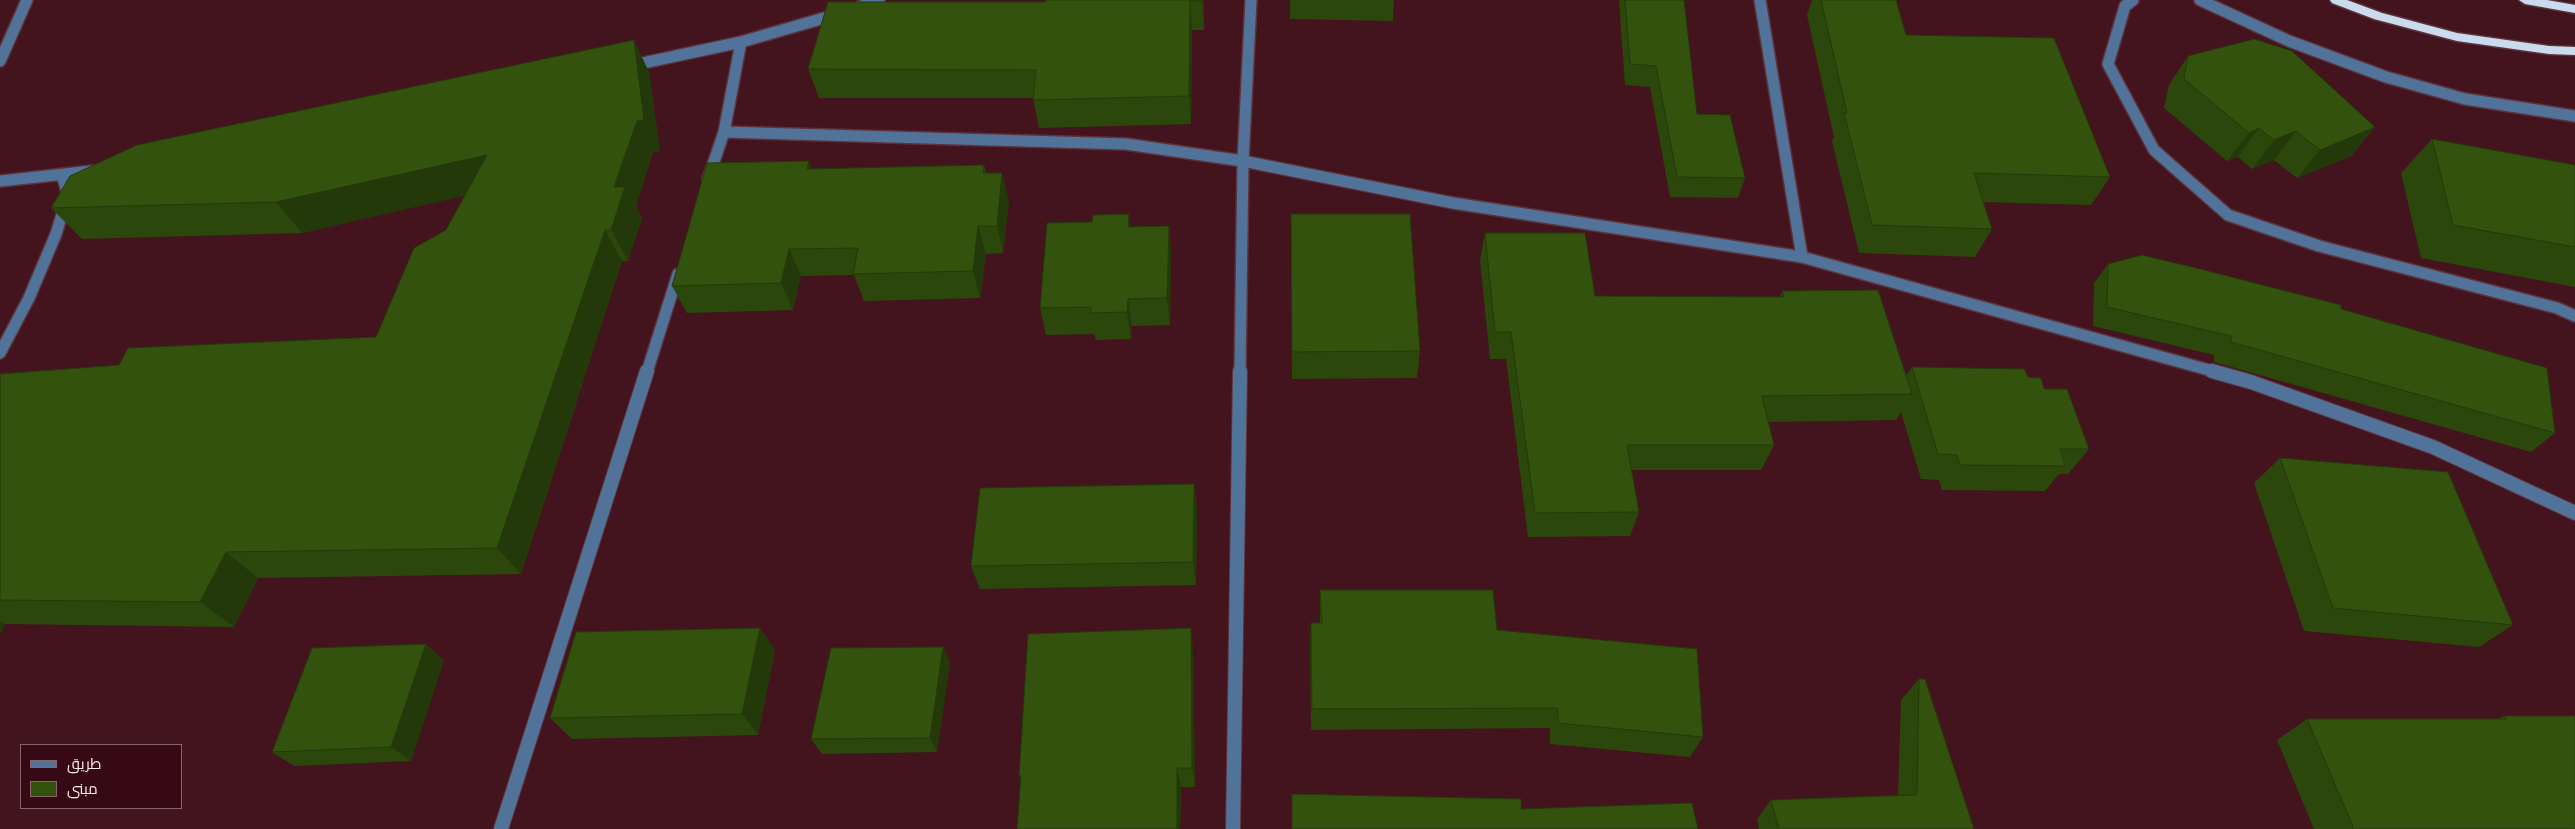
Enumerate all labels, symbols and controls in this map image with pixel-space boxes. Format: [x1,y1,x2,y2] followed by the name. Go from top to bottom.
[20,744,182,809] legend
[67,755,101,773] text: طريق
[67,780,98,798] text: مبنى

